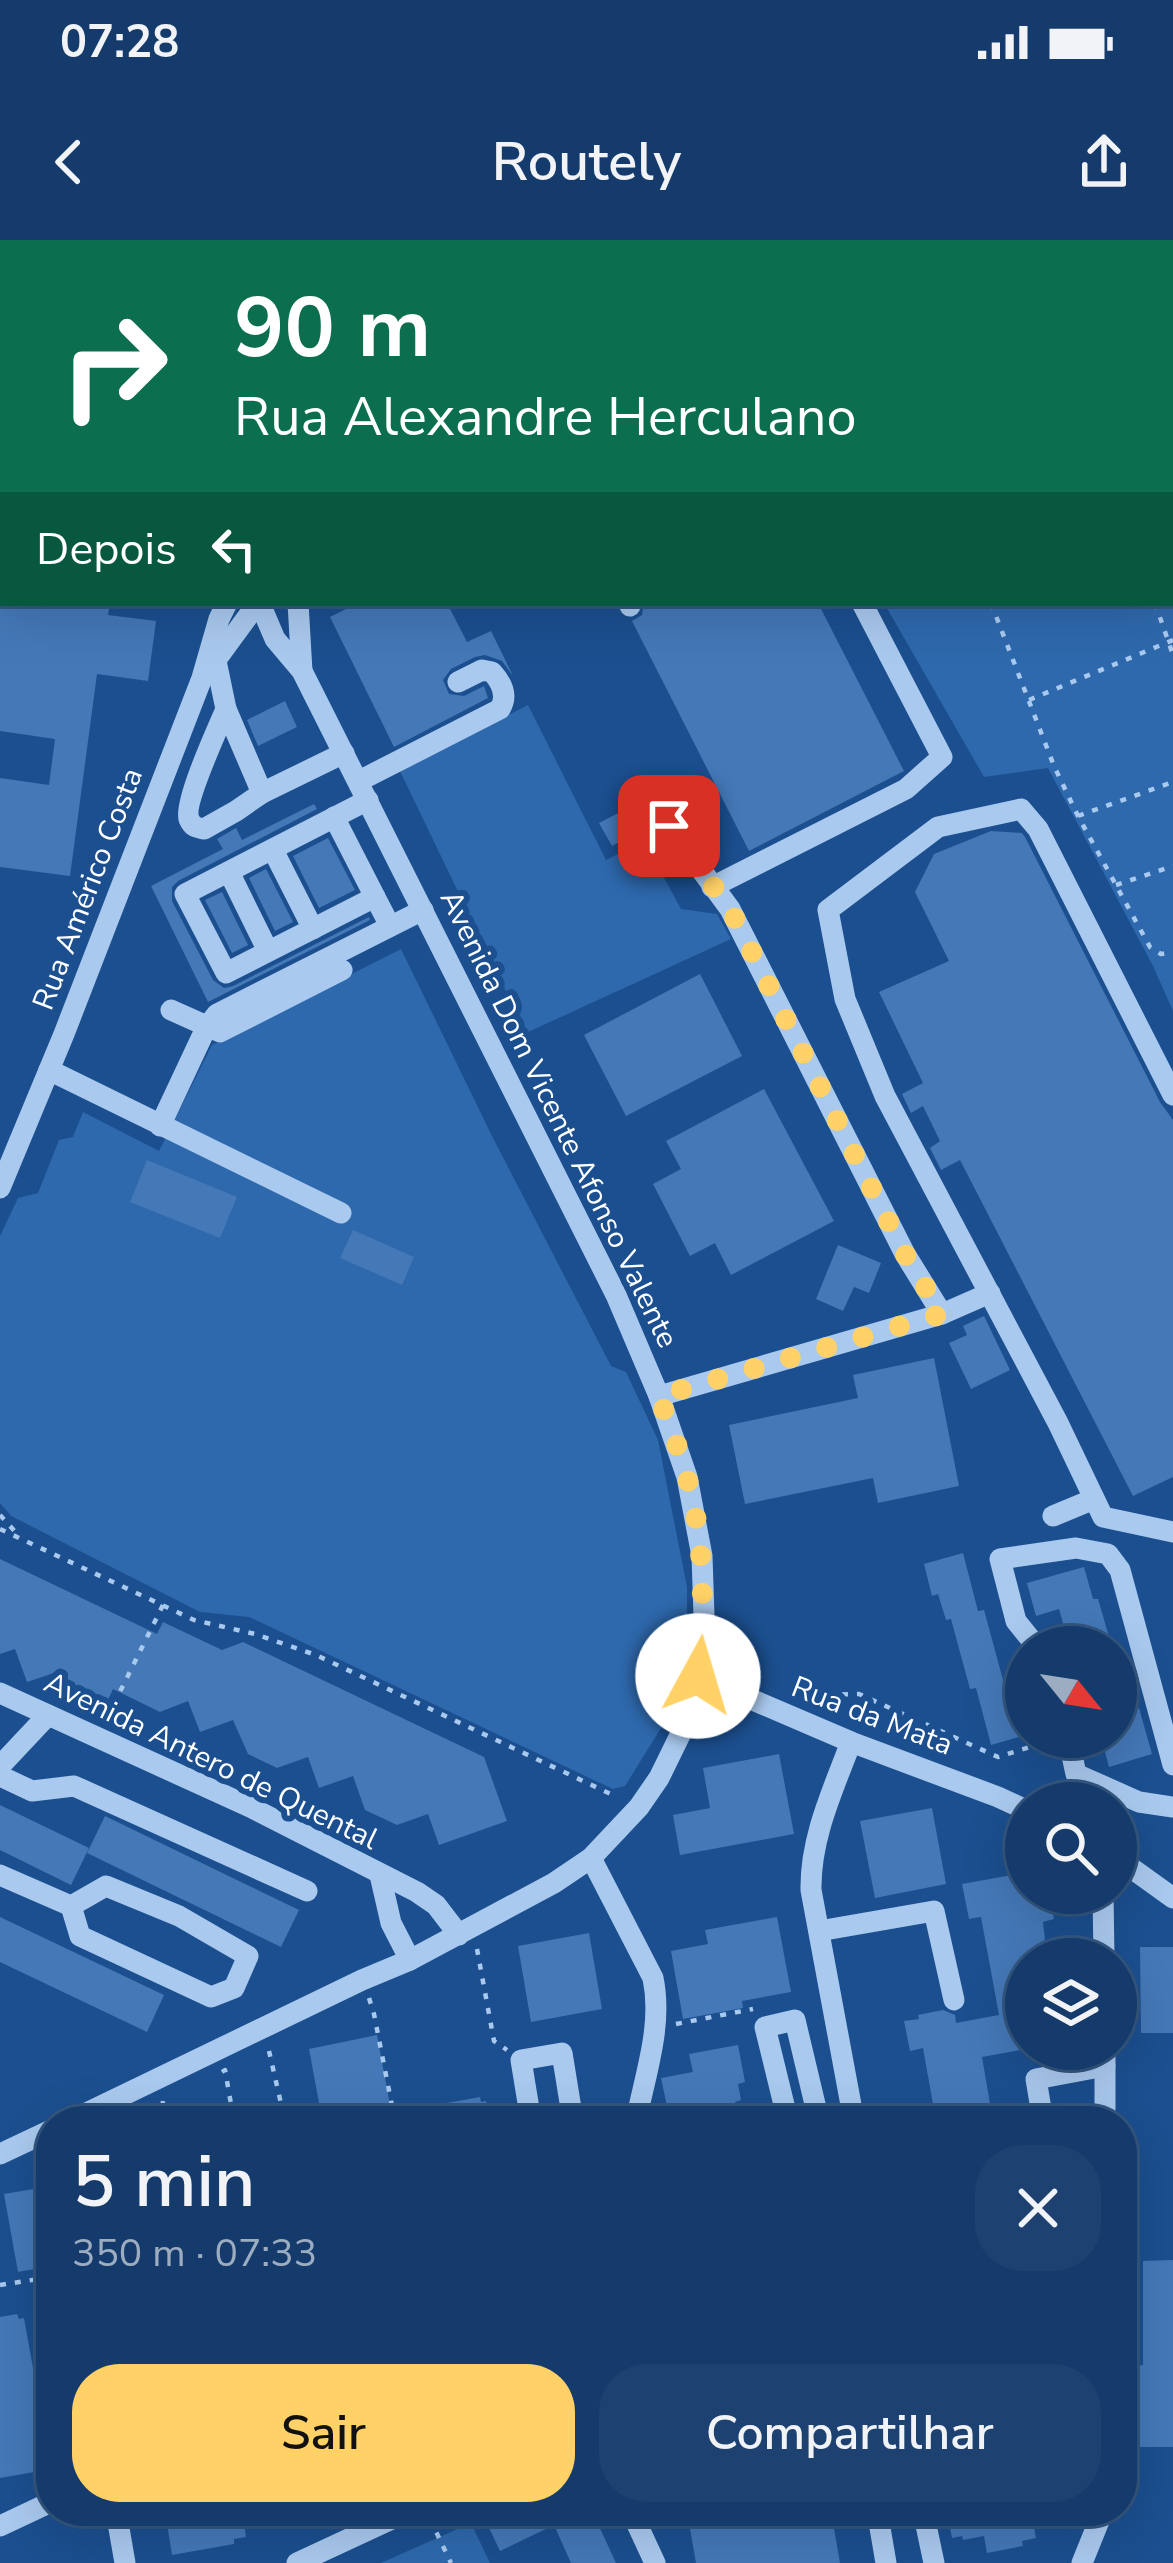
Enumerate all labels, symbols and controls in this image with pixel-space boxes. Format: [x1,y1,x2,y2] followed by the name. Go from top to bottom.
[60,12,179,73] text: 07:28
[492,125,681,199] text: Routely
[36,129,102,195] icon: back
[1071,129,1137,195] icon: share
[234,271,431,386] text: 90 m
[36,288,192,444] icon: right
[234,380,856,454] text: Rua Alexandre Herculano
[201,516,267,582] icon: left
[36,519,177,580] text: Depois
[23,762,153,1016] street label: Rua Américo Costa
[618,775,720,877] pin
[636,793,702,859] icon: arrive
[430,883,688,1355] street label: Avenida Dom Vicente Afonso Valente
[635,1613,761,1739] position arrow
[1005,1626,1137,1758] north arrow
[1005,1626,1137,2070] map controls
[37,1662,385,1860] street label: Avenida Antero de Quental
[786,1666,958,1766] street label: Rua da Mata
[1005,1782,1137,1914] button: search
[1005,1938,1137,2070] button: layers
[72,2133,255,2231] text: 5 min
[975,2145,1101,2271] button: close
[72,2227,317,2280] text: 350 m · 07:33
[72,2364,575,2502] button: Sair
[599,2364,1101,2502] button: Compartilhar

